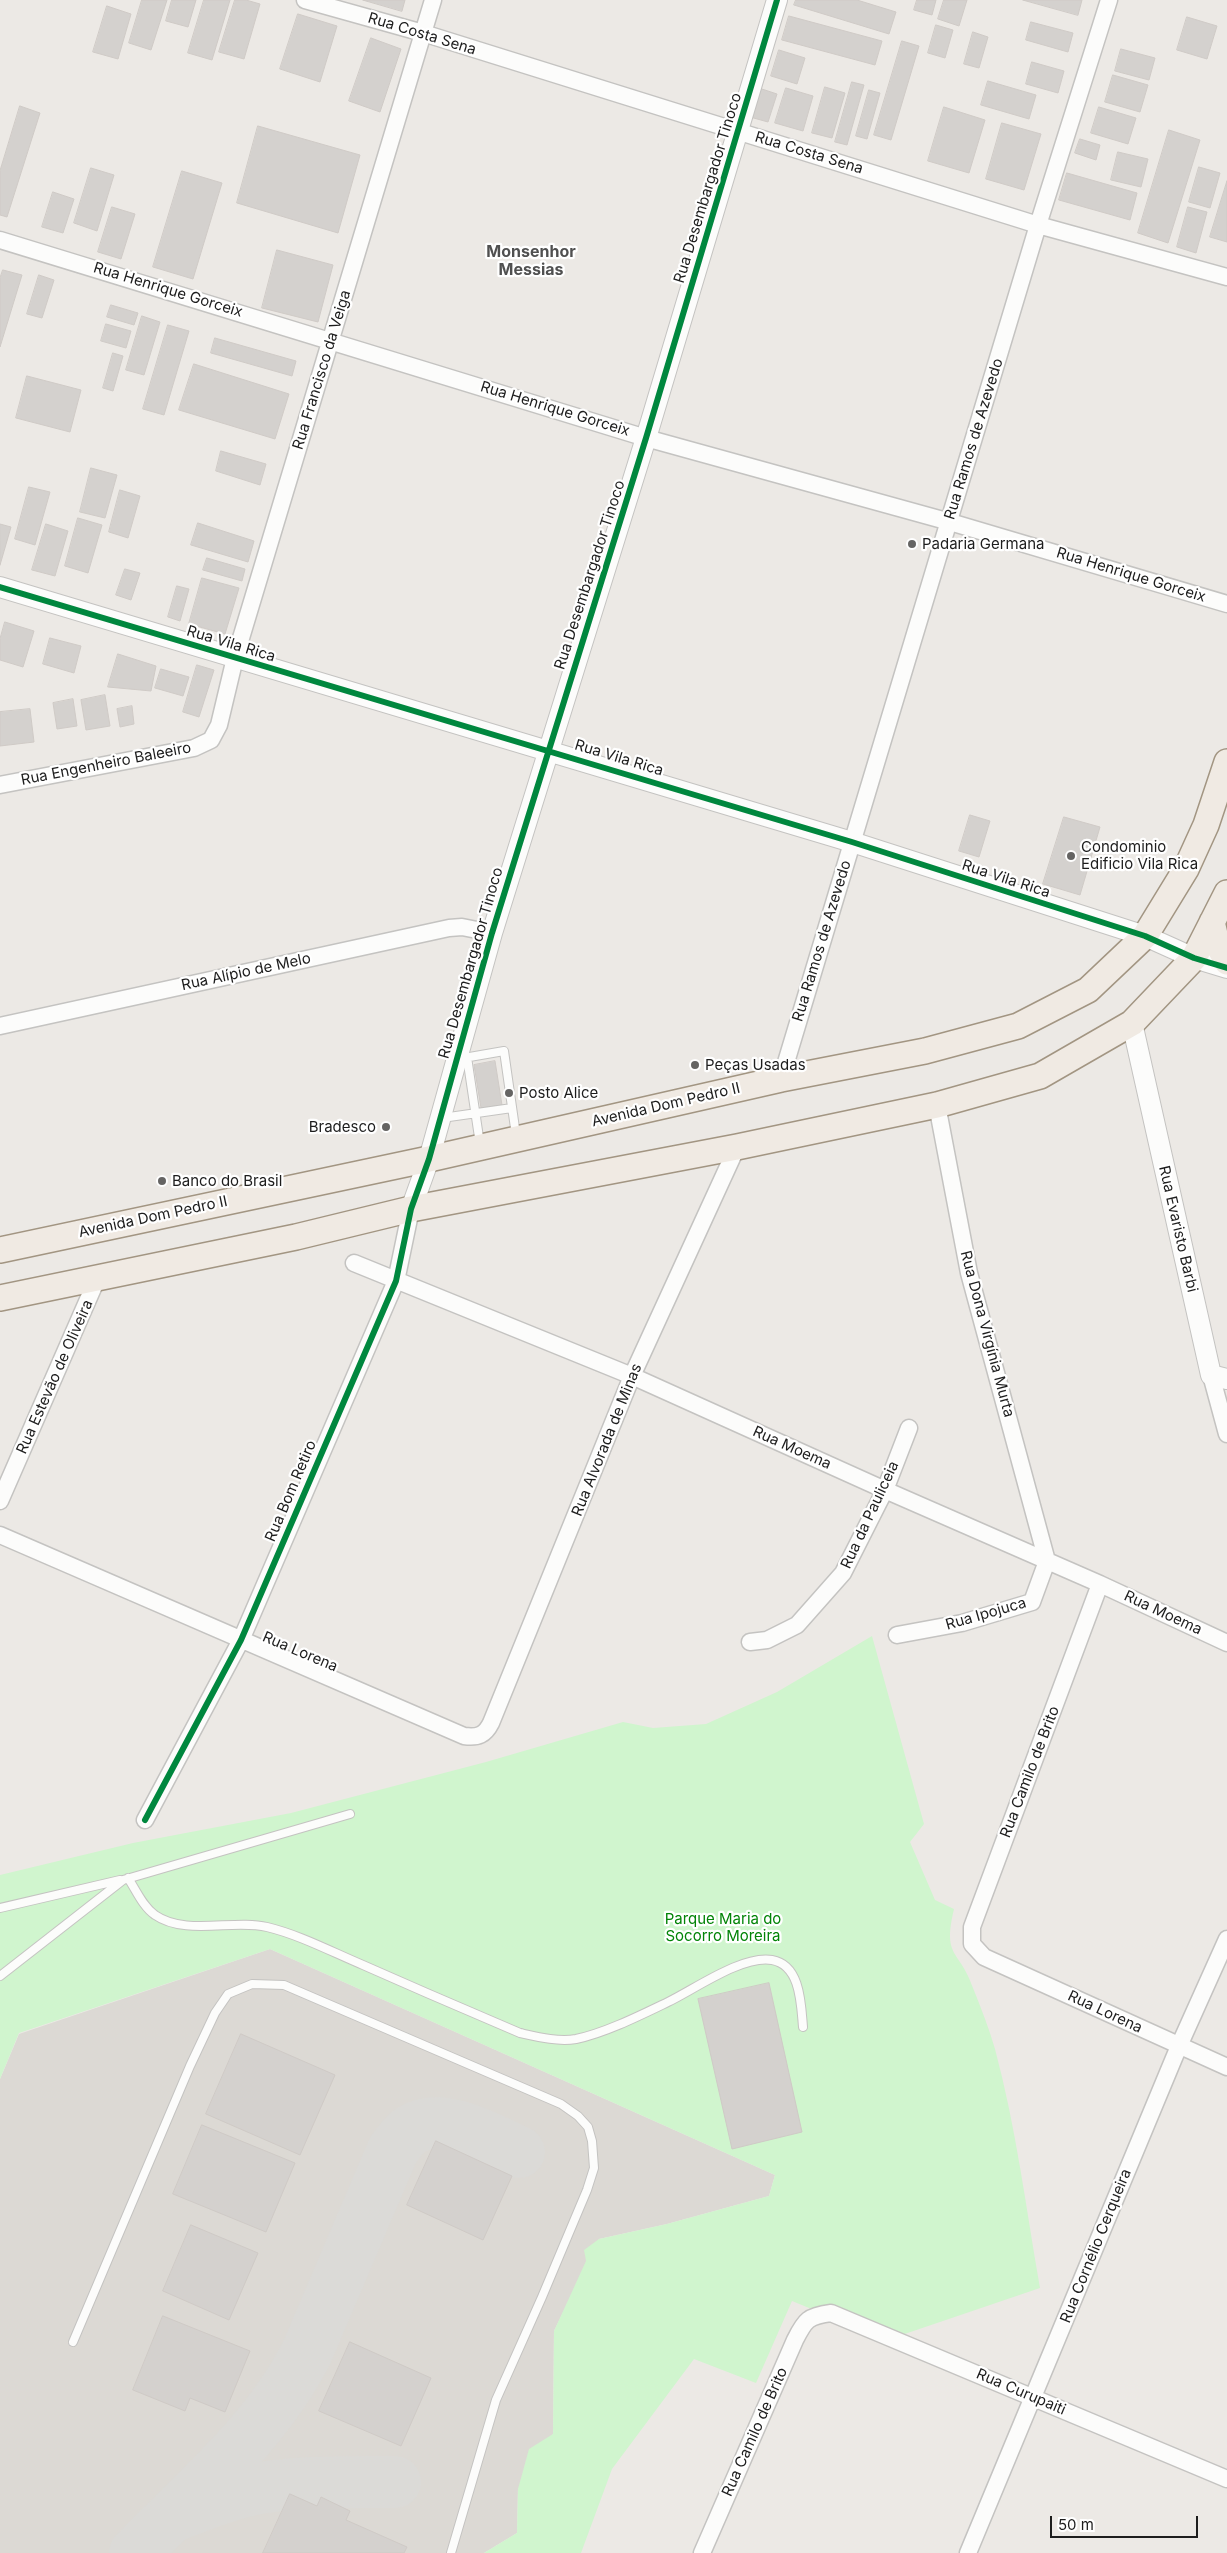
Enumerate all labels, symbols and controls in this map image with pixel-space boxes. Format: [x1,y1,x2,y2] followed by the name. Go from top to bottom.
[366,9,478,59] street label: Rua Costa Sena
[670,91,746,285] street label: Rua Desembargador Tinoco
[753,128,865,178] street label: Rua Costa Sena
[486,242,576,280] district label: Monsenhor Messias
[91,259,245,321] street label: Rua Henrique Gorceix
[289,288,355,452] street label: Rua Francisco da Veiga
[941,356,1007,522] street label: Rua Ramos de Azevedo
[478,378,632,440] street label: Rua Henrique Gorceix
[551,478,629,672] street label: Rua Desembargador Tinoco
[922,535,1044,553] place label: Padaria Germana
[906,538,918,550] marker: Padaria Germana
[1054,544,1208,606] street label: Rua Henrique Gorceix
[184,622,278,666] street label: Rua Vila Rica
[572,736,666,780] street label: Rua Vila Rica
[19,739,193,789] street label: Rua Engenheiro Baleeiro
[1081,838,1198,873] place label: Condominio Edificio Vila Rica
[1065,850,1077,862] marker: Condominio Edificio Vila Rica
[960,856,1052,902] street label: Rua Vila Rica
[789,858,855,1024] street label: Rua Ramos de Azevedo
[435,865,507,1061] street label: Rua Desembargador Tinoco
[180,949,312,995] street label: Rua Alípio de Melo
[705,1056,806,1074] place label: Peças Usadas
[689,1059,701,1071] marker: Peças Usadas
[590,1079,742,1131] street label: Avenida Dom Pedro II
[519,1084,598,1102] place label: Posto Alice
[503,1087,515,1099] marker: Posto Alice
[309,1118,376,1136] place label: Bradesco
[380,1121,392,1133] marker: Bradesco
[1155,1164,1201,1294] street label: Rua Evaristo Barbi
[172,1172,282,1190] place label: Banco do Brasil
[156,1175,168,1187] marker: Banco do Brasil
[77,1192,229,1242] street label: Avenida Dom Pedro II
[956,1249,1018,1419] street label: Rua Dona Virgínia Murta
[13,1297,97,1457] street label: Rua Estevão de Oliveira
[568,1361,646,1519] street label: Rua Alvorada de Minas
[750,1423,834,1473] street label: Rua Moema
[262,1438,320,1544] street label: Rua Bom Retiro
[837,1458,903,1572] street label: Rua da Pauliceia
[1121,1587,1205,1639] street label: Rua Moema
[944,1594,1028,1634] street label: Rua Ipojuca
[260,1628,340,1676] street label: Rua Lorena
[997,1704,1063,1840] street label: Rua Camilo de Brito
[665,1910,781,1945] park label: Parque Maria do Socorro Moreira
[1065,1987,1145,2037] street label: Rua Lorena
[1057,2166,1135,2326] street label: Rua Cornélio Cerqueira
[718,2365,792,2499] street label: Rua Camilo de Brito
[974,2365,1068,2419] street label: Rua Curupaiti
[1052,2506,1200,2538] scale bar
[1058,2515,1094,2534] text: 50 m

